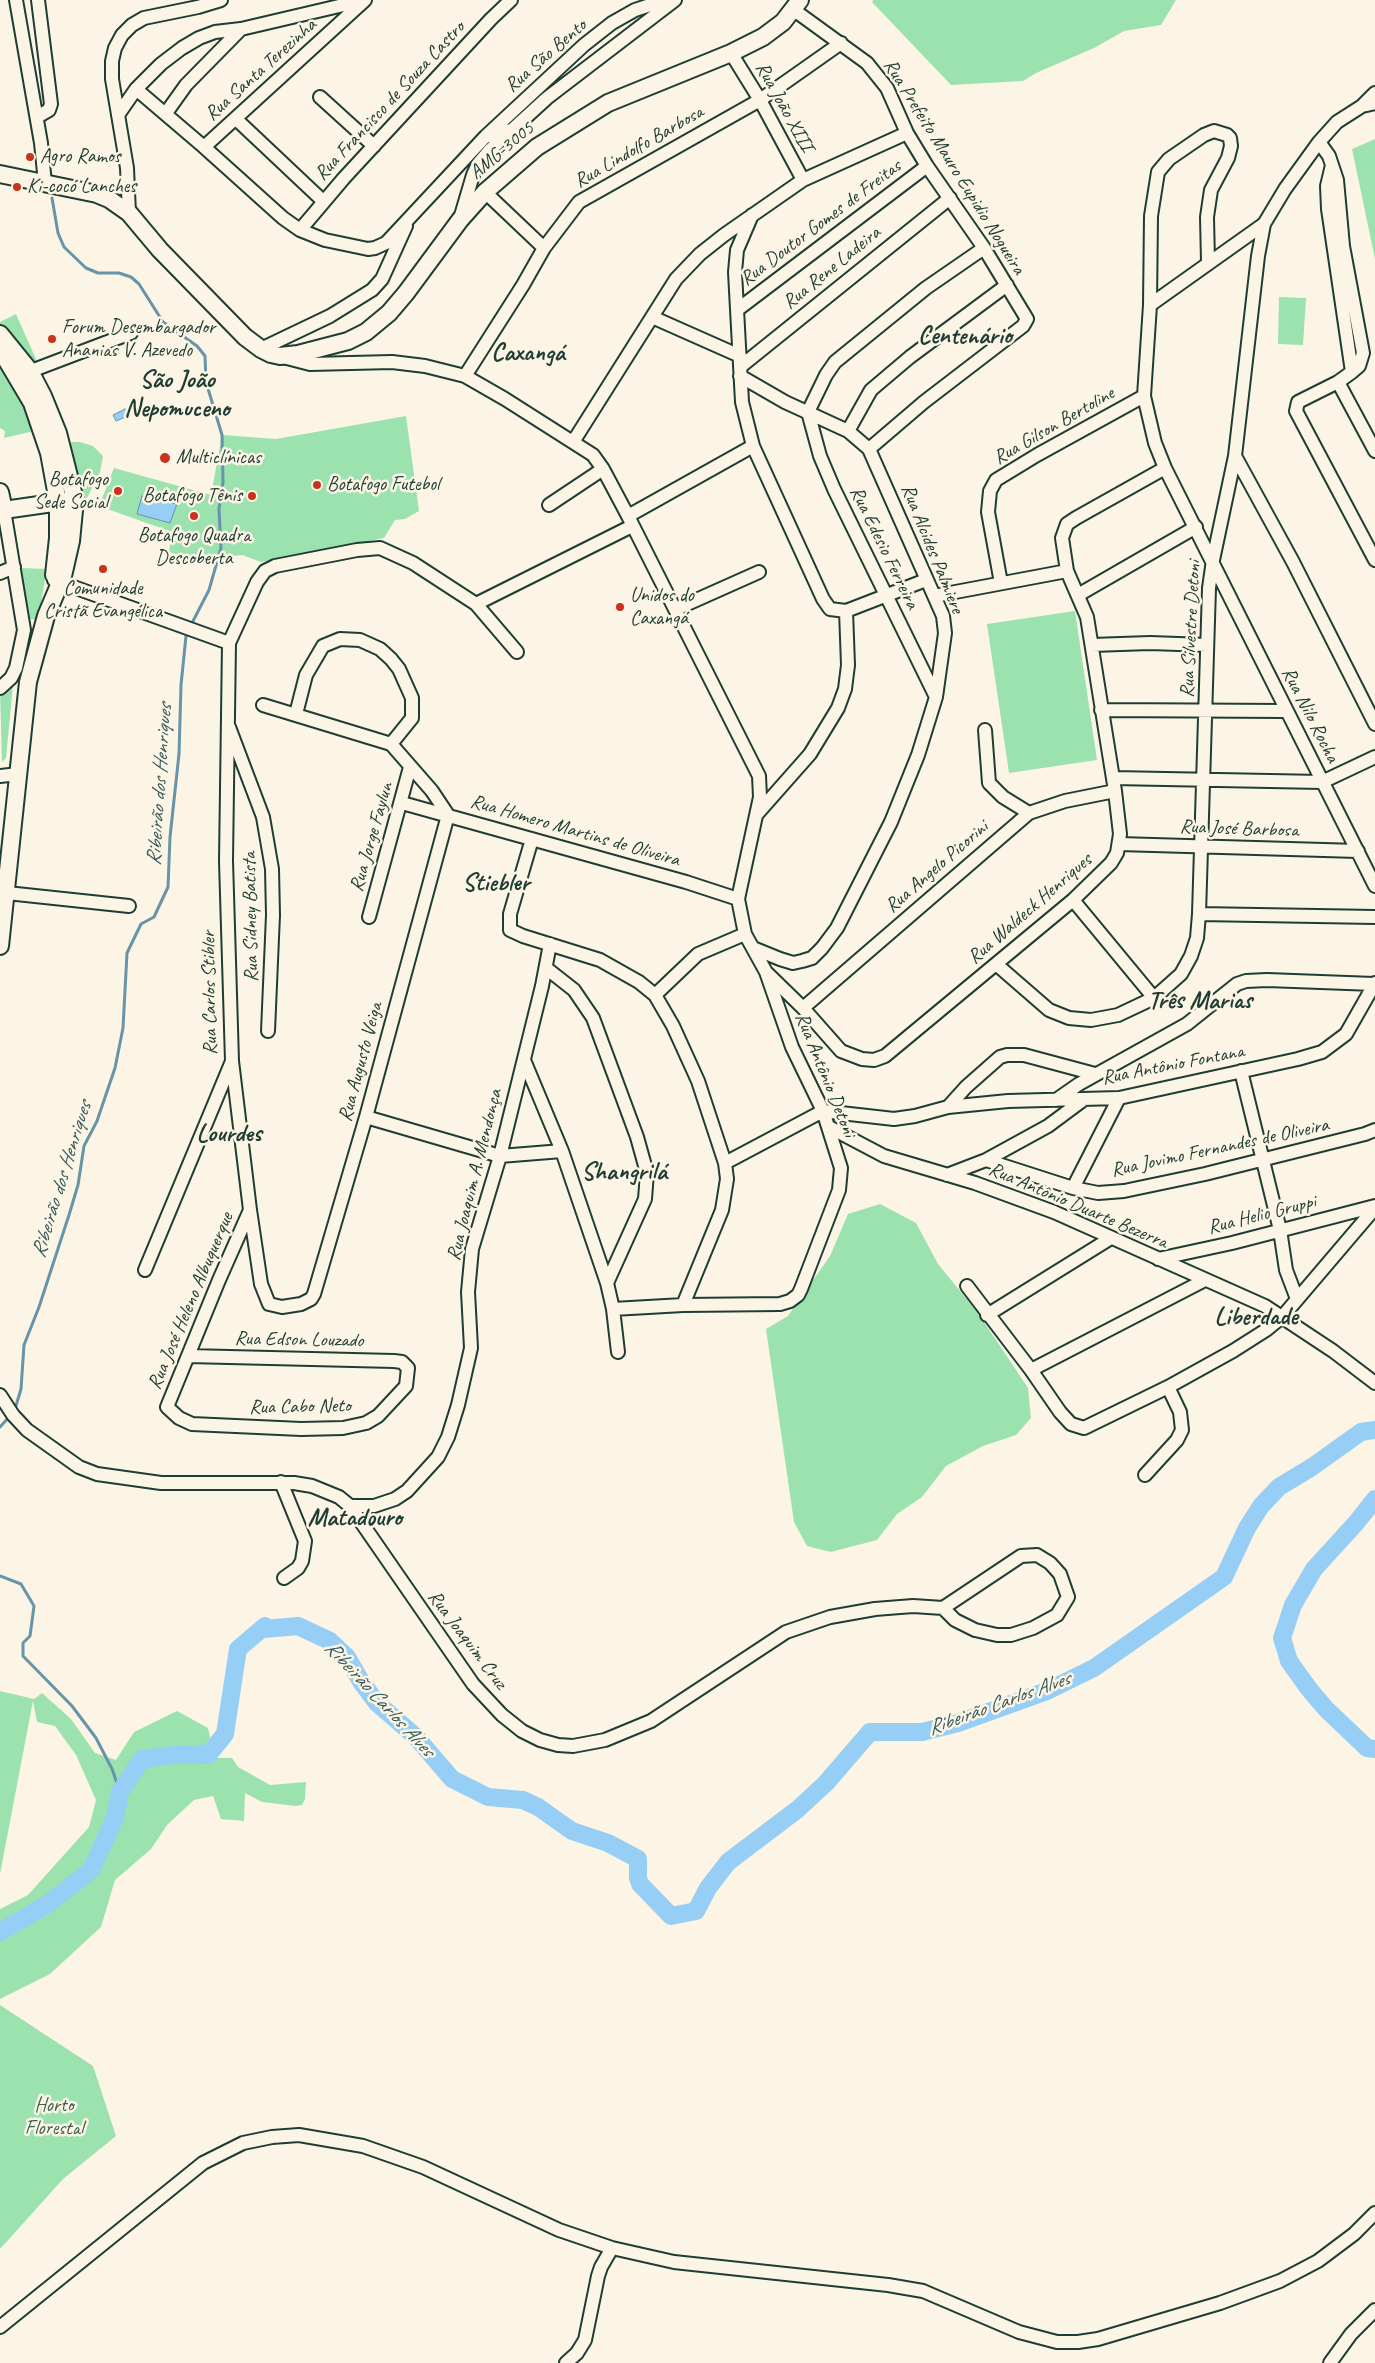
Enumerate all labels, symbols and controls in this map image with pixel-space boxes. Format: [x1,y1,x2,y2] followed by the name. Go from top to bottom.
[200,14,322,126] street label: Rua Santa Terezinha
[500,14,592,98] street label: Rua São Bento
[310,16,470,186] street label: Rua Francisco de Souza Castro
[878,55,1030,279] street label: Rua Prefeito Mauro Eupidio Nogueira
[750,58,818,156] street label: Rua João XIII
[570,100,708,194] street label: Rua Lindolfo Barbosa
[465,117,539,185] street label: AMG-3005
[40,145,121,169] place label: Agro Ramos
[24,151,36,163] marker: Agro Ramos
[736,155,906,291] street label: Rua Doutor Gomes de Freitas
[27,175,136,199] place label: Ki-cocó Lanches
[11,181,23,193] marker: Ki-cocó Lanches
[778,221,886,315] street label: Rua Rene Ladeira
[62,316,215,363] place label: Forum Desembargador Ananias V. Azevedo
[918,321,1012,351] district label: Centenário
[46,333,58,345] marker: Forum Desembargador Ananias V. Azevedo
[491,338,565,368] district label: Caxangá
[124,365,230,424] district label: São João Nepomuceno
[989,382,1119,470] street label: Rua Gilson Bertoline
[176,446,261,470] place label: Multiclínicas
[158,451,172,465] marker: Multiclínicas
[34,468,108,515] place label: Botafogo Sede Social
[327,473,440,497] place label: Botafogo Futebol
[311,479,323,491] marker: Botafogo Futebol
[895,481,969,617] street label: Rua Alcides Palmiere
[844,483,924,613] street label: Rua Edesio Ferreira
[143,484,242,508] place label: Botafogo Tênis
[112,485,124,497] marker: Botafogo Sede Social
[246,490,258,502] marker: Botafogo Tênis
[188,510,200,522] marker: Botafogo Quadra Descoberta
[138,524,250,571] place label: Botafogo Quadra Descoberta
[1175,560,1207,698] street label: Rua Silvestre Detoni
[97,563,109,575] marker: Comunidade Cristã Evangélica
[44,577,162,624] place label: Comunidade Cristã Evangélica
[630,584,694,631] place label: Unidos do Caxangá
[614,601,626,613] marker: Unidos do Caxangá
[1276,663,1344,767] street label: Rua Nilo Rocha
[142,704,178,866] water label: Ribeirão dos Henriques
[345,780,399,894] street label: Rua Jorge Faylun
[468,790,682,872] street label: Rua Homero Martins de Oliveira
[1179,815,1299,843] street label: Rua José Barbosa
[880,816,994,918] street label: Rua Angelo Picorini
[963,848,1097,970] street label: Rua Waldeck Henriques
[238,852,264,982] street label: Rua Sidney Batista
[462,868,530,898] district label: Stiebler
[197,931,223,1055] street label: Rua Carlos Stibler
[1148,986,1252,1016] district label: Três Marias
[334,1000,388,1124] street label: Rua Augusto Veiga
[789,1009,861,1141] street label: Rua Antônio Detoni
[1100,1039,1246,1091] street label: Rua Antônio Fontana
[442,1087,508,1263] street label: Rua Joaquim A. Mendonça
[26,1099,98,1261] water label: Ribeirão dos Henriques
[1109,1113,1331,1183] street label: Rua Jovimo Fernandes de Oliveira
[196,1119,262,1149] district label: Lourdes
[581,1157,667,1187] district label: Shangrilá
[985,1157,1171,1255] street label: Rua Antônio Duarte Bezerra
[1205,1190,1319,1240] street label: Rua Helio Gruppi
[143,1209,239,1393] street label: Rua José Heleno Albuquerque
[1214,1302,1298,1332] district label: Liberdade
[234,1327,364,1353] street label: Rua Edson Louzado
[249,1394,351,1420] street label: Rua Cabo Neto
[308,1503,402,1533] district label: Matadouro
[422,1586,512,1694] street label: Rua Joaquim Cruz
[319,1636,439,1762] water label: Ribeirão Carlos Alves
[925,1667,1073,1741] water label: Ribeirão Carlos Alves
[25,2094,83,2141] park label: Horto Florestal

